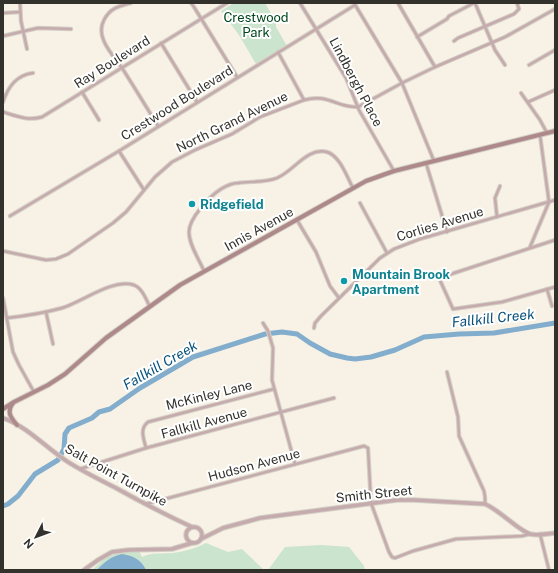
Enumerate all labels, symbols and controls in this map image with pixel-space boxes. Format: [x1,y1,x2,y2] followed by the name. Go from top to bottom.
[223,10,289,40] park label: Crestwood Park
[71,33,153,91] street label: Ray Boulevard
[326,35,386,129] street label: Lindbergh Place
[118,62,236,144] street label: Crestwood Boulevard
[174,88,290,156] street label: North Grand Avenue
[200,197,264,212] place label: Ridgefield
[187,199,197,209] marker: Ridgefield
[222,204,296,254] street label: Innis Avenue
[395,204,485,244] street label: Corlies Avenue
[352,267,451,297] place label: Mountain Brook Apartment
[339,276,349,286] marker: Mountain Brook Apartment
[451,306,536,330] water label: Fallkill Creek
[120,337,200,393] water label: Fallkill Creek
[164,377,254,413] street label: McKinley Lane
[159,404,249,442] street label: Fallkill Avenue
[62,441,170,509] street label: Salt Point Turnpike
[206,446,302,484] street label: Hudson Avenue
[335,483,413,505] street label: Smith Street
[16,517,56,557] north arrow
[21,536,36,551] text: N

